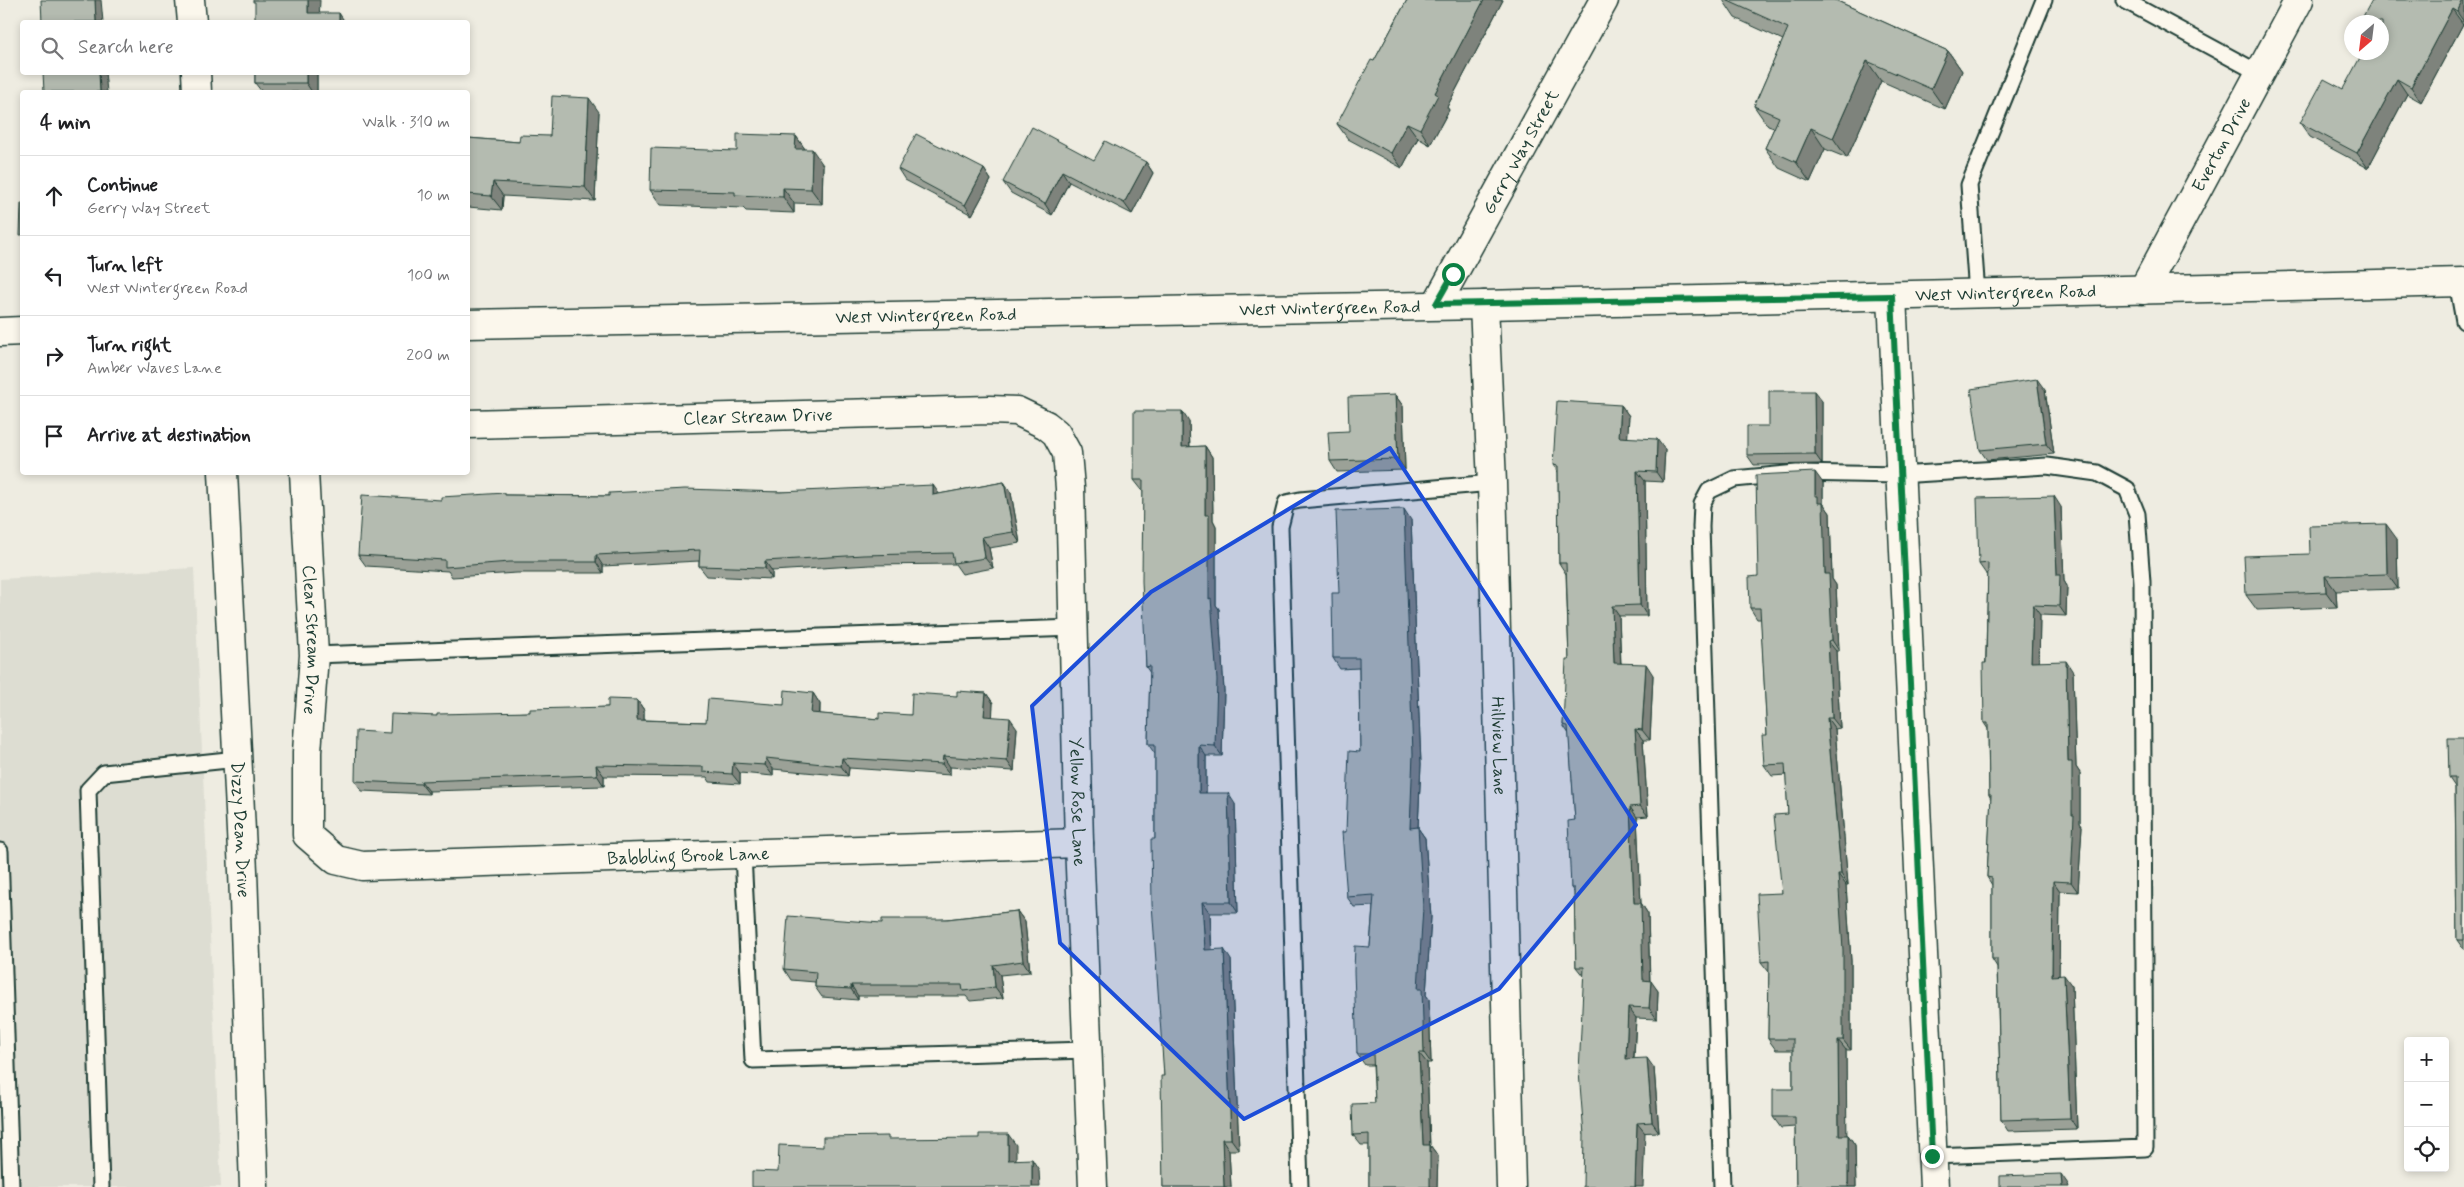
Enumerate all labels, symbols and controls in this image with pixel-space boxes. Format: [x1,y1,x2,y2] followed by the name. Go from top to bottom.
[2344,15,2389,60] north arrow
[20,20,470,75] search box
[38,34,66,62] icon: search
[78,35,174,60] text: Search here
[1477,85,1566,219] street label: Gerry Way Street
[2187,94,2257,197] street label: Everton Drive
[40,109,91,137] text: 4 min
[362,112,450,133] text: Walk · 310 m
[87,173,158,198] text: Continue
[40,182,68,210] icon: ahead
[417,185,450,206] text: 10 m
[87,198,210,219] text: Gerry Way Street
[87,253,163,278] text: Turn left
[40,262,68,290] icon: left
[1442,263,1465,286] route start
[407,265,450,286] text: 100 m
[87,278,248,299] text: West Wintergreen Road
[1915,280,2097,308] street label: West Wintergreen Road
[1239,295,1421,323] street label: West Wintergreen Road
[835,303,1017,330] street label: West Wintergreen Road
[87,333,171,358] text: Turn right
[40,342,68,370] icon: right
[406,345,450,366] text: 200 m
[87,358,222,379] text: Amber Waves Lane
[683,403,833,431] street label: Clear Stream Drive
[40,422,68,450] icon: arrive
[87,423,251,448] text: Arrive at destination
[296,564,325,715] street label: Clear Stream Drive
[1485,696,1511,795] street label: Hillview Lane
[1063,737,1091,867] street label: Yellow Rose Lane
[225,761,255,898] street label: Dizzy Dean Drive
[607,842,770,871] street label: Babbling Brook Lane
[2404,1037,2449,1172] map controls
[2404,1037,2449,1082] button: +
[2404,1082,2449,1127] button: −
[2404,1127,2449,1172] button: locate
[1921,1145,1944,1168] route end

